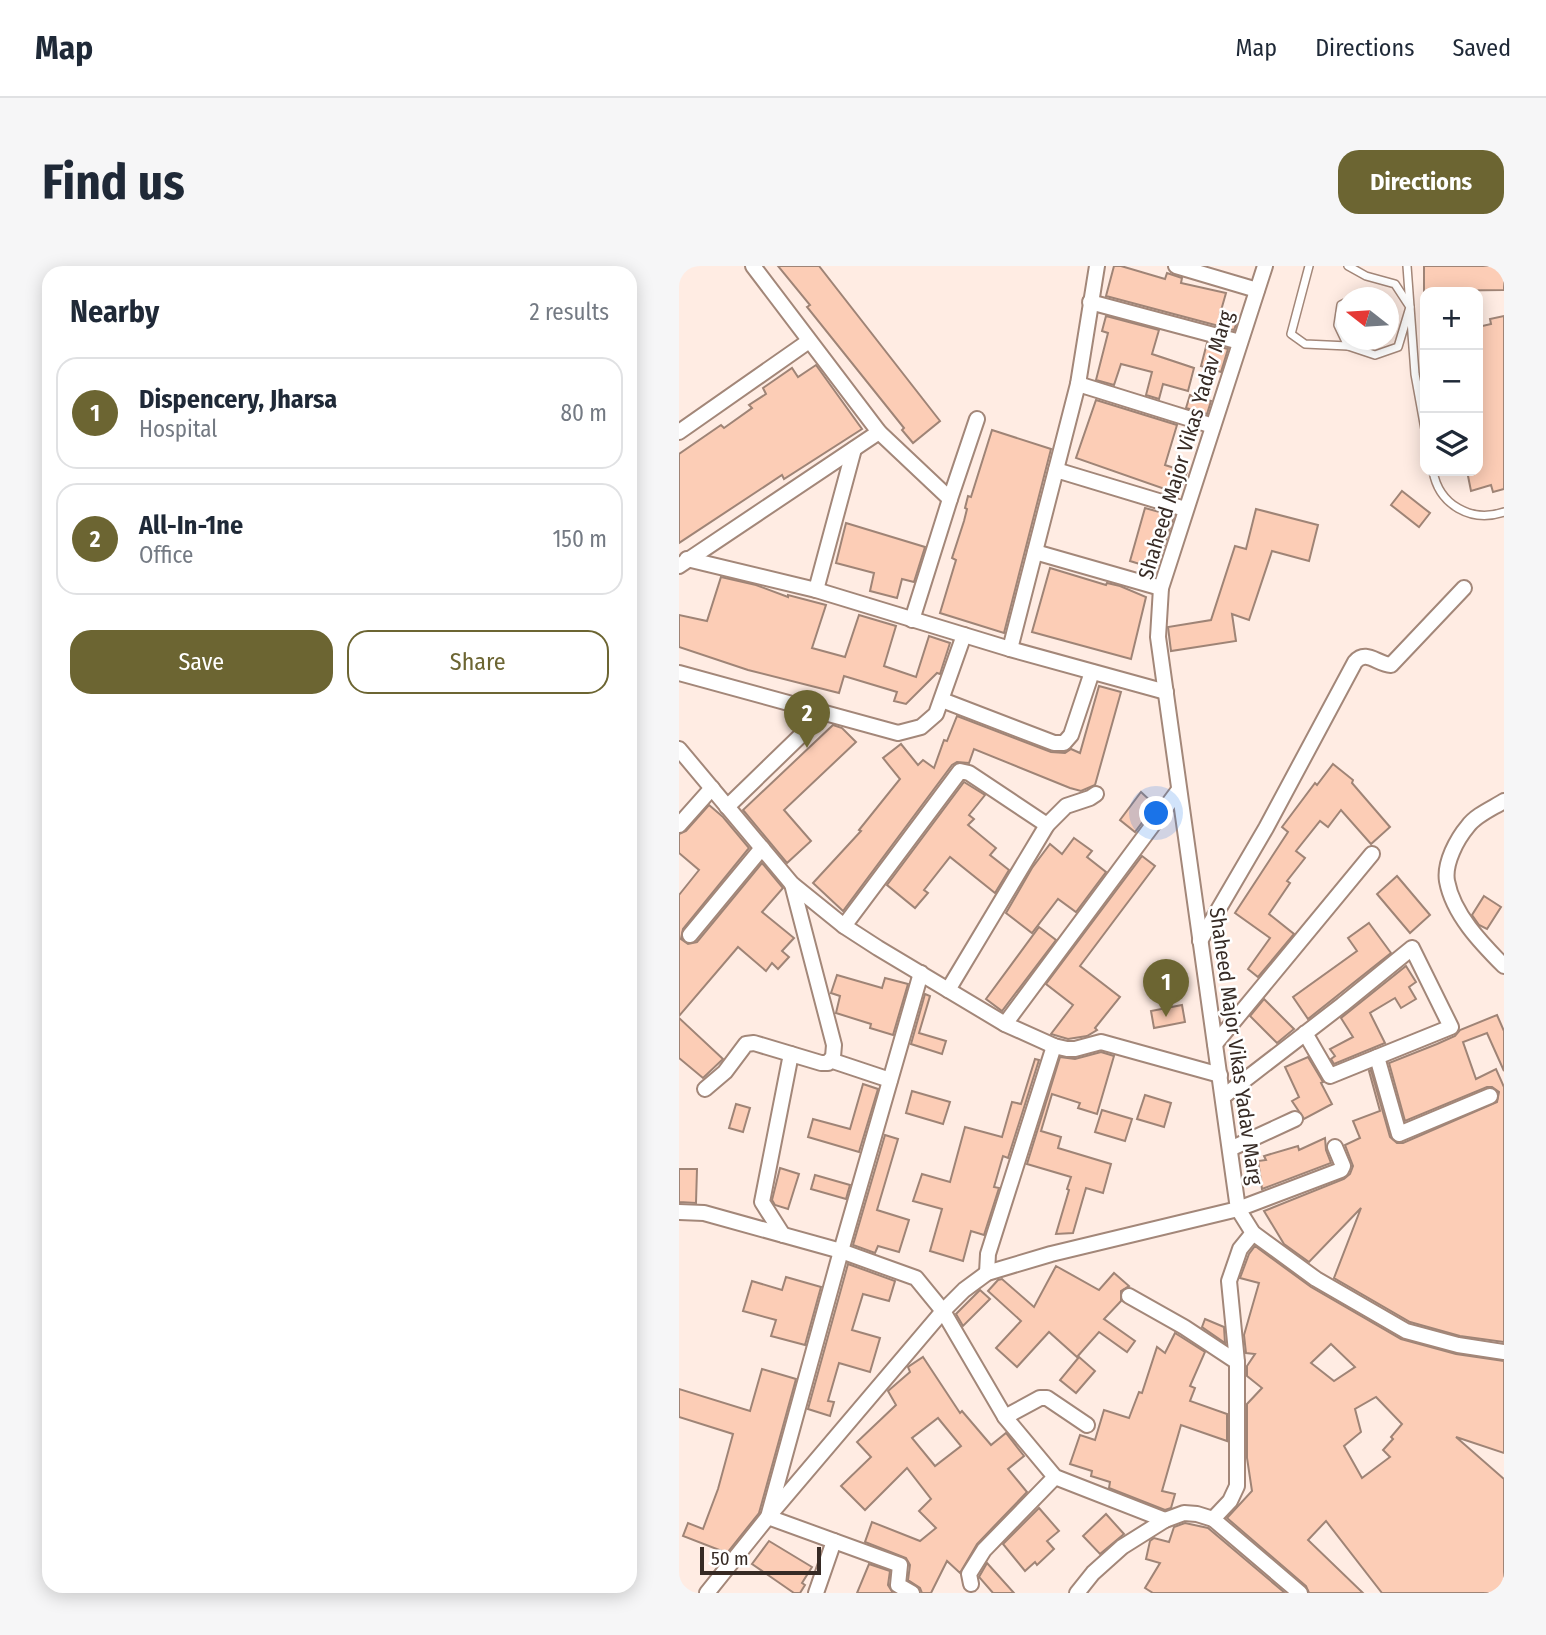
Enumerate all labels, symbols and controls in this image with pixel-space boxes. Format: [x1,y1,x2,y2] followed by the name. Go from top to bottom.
[35,28,93,68] text: Map
[1236,34,1277,62] text: Map
[1315,34,1414,62] text: Directions
[1452,34,1511,62] text: Saved
[1338,150,1504,214] button: Directions
[42,153,185,212] text: Find us
[1336,287,1399,350] north arrow
[1420,287,1483,476] map controls
[1420,287,1483,350] button: +
[70,294,159,330] text: Nearby
[529,298,609,326] text: 2 results
[1133,307,1239,583] street label: Shaheed Major Vikas Yadav Marg
[1420,350,1483,413] button: −
[139,384,337,415] text: Dispencery, Jharsa
[90,399,100,427] text: 1
[560,399,607,427] text: 80 m
[1420,413,1483,476] button: layers
[139,415,217,443] text: Hospital
[139,510,243,541] text: All-In-1ne
[90,525,100,553] text: 2
[552,525,607,553] text: 150 m
[139,541,193,569] text: Office
[70,630,333,694] button: Save
[347,630,609,694] button: Share
[784,690,830,748] pin: 2
[1139,796,1173,830] your location
[1204,906,1268,1186] street label: Shaheed Major Vikas Yadav Marg
[1143,959,1189,1017] pin: 1
[700,1544,821,1576] scale bar
[711,1547,749,1570] text: 50 m

